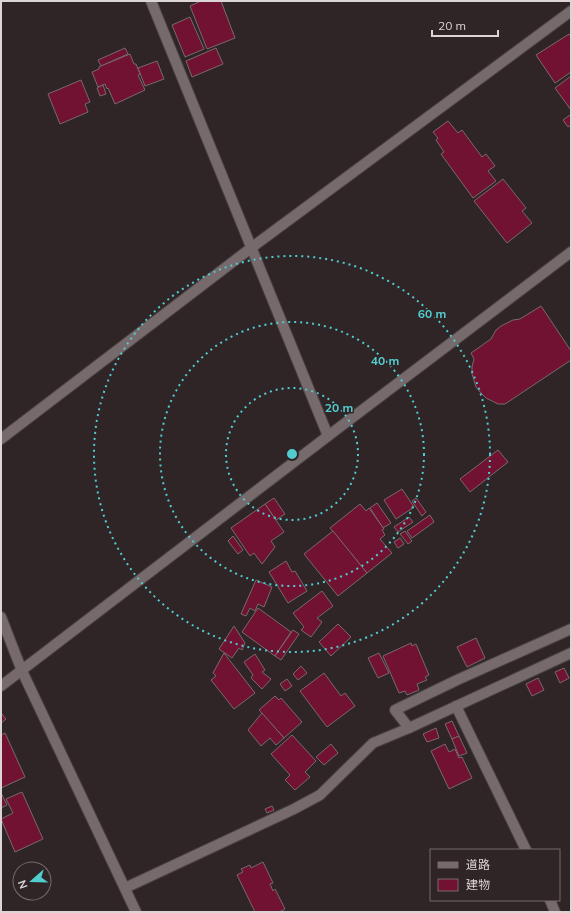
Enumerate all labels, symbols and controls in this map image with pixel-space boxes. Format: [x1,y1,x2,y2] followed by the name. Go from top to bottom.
[432,12,498,38] scale bar
[438,18,466,33] text: 20 m
[418,306,446,321] text: 60 m
[371,353,399,368] text: 40 m
[325,400,353,415] text: 20 m
[285,447,299,461] centre of rings
[430,849,560,901] legend
[466,857,490,872] text: 道路
[12,861,52,901] north arrow
[466,877,490,892] text: 建物
[15,878,31,891] text: N

